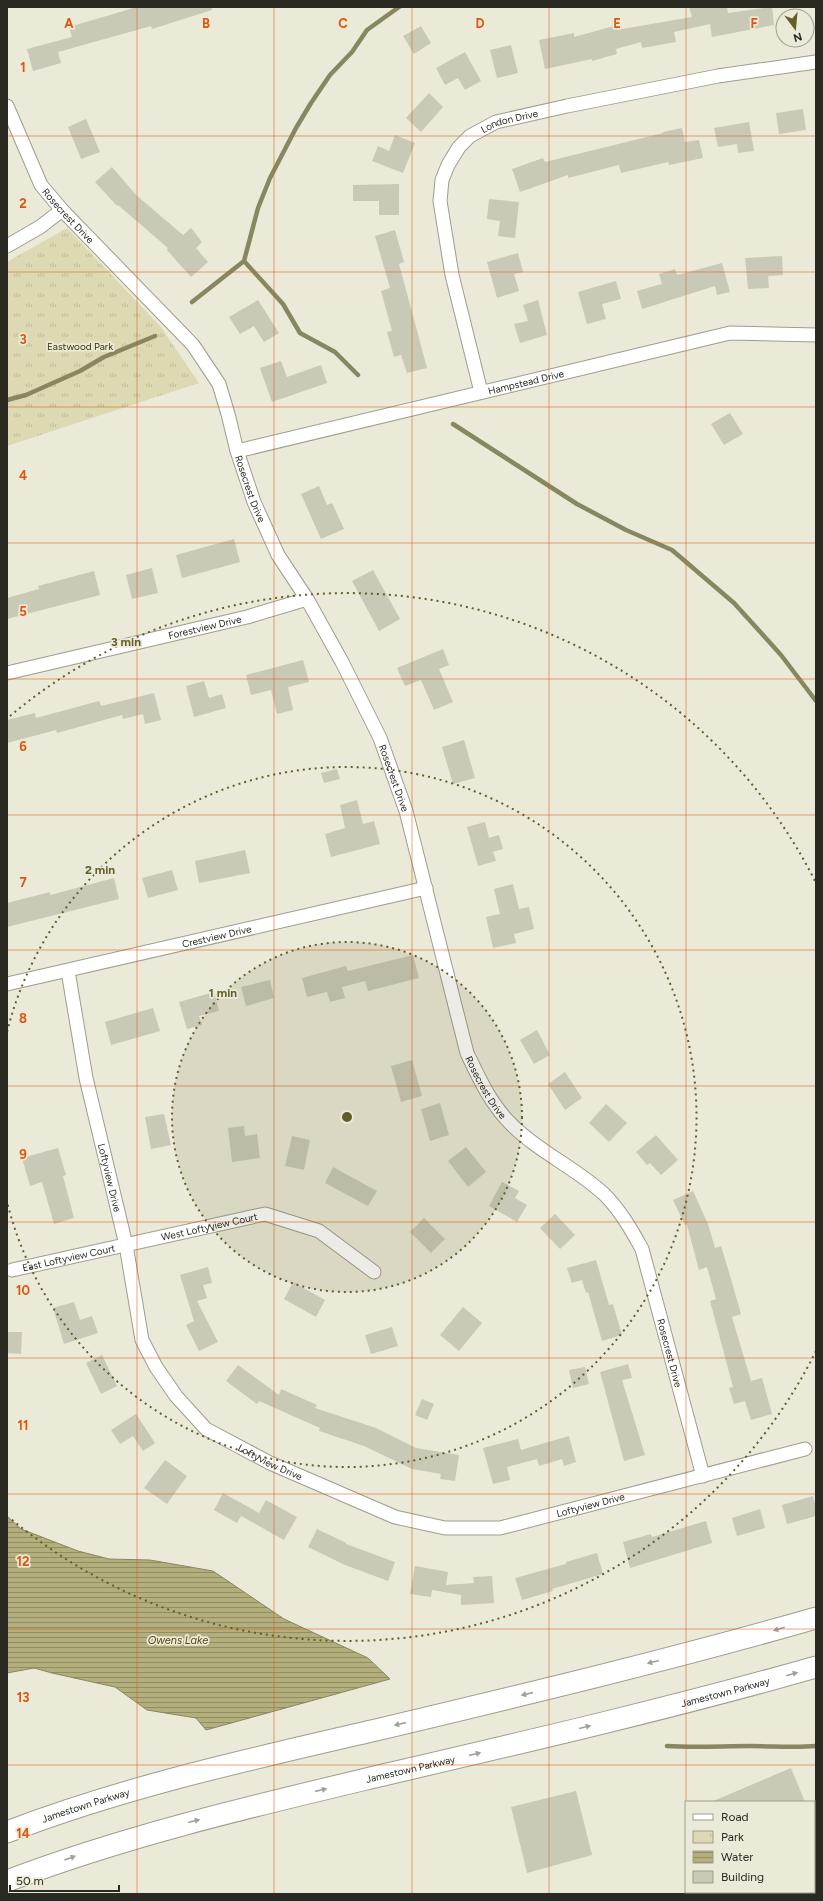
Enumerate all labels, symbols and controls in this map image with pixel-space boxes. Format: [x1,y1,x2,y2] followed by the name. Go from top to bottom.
[775,8,815,48] north arrow
[64,16,74,31] text: A
[202,16,210,31] text: B
[338,16,348,31] text: C
[475,16,485,31] text: D
[613,16,621,31] text: E
[750,16,758,31] text: F
[792,30,804,45] text: N
[20,60,26,75] text: 1
[478,107,540,136] street label: London Drive
[39,185,97,247] street label: Rosecrest Drive
[19,196,27,211] text: 2
[19,332,27,347] text: 3
[47,340,113,353] park label: Eastwood Park
[487,367,566,398] street label: Hampstead Drive
[232,454,269,525] street label: Rosecrest Drive
[19,468,27,483] text: 4
[19,604,27,619] text: 5
[167,612,243,642] street label: Forestview Drive
[111,635,141,649] text: 3 min
[19,739,27,754] text: 6
[376,743,412,814] street label: Rosecrest Drive
[85,863,115,877] text: 2 min
[19,875,27,890] text: 7
[181,922,253,951] street label: Crestview Drive
[209,986,237,1000] text: 1 min
[19,1011,27,1026] text: 8
[462,1054,509,1122] street label: Rosecrest Drive
[340,1110,354,1124] centre of rings
[95,1142,124,1214] street label: Loftyview Drive
[19,1147,27,1162] text: 9
[160,1210,259,1244] street label: West Loftyview Court
[21,1241,117,1275] street label: East Loftyview Court
[16,1283,30,1298] text: 10
[654,1317,685,1389] street label: Rosecrest Drive
[18,1418,28,1433] text: 11
[236,1441,305,1483] street label: Loftyview Drive
[555,1490,627,1520] street label: Loftyview Drive
[16,1554,30,1569] text: 12
[772,1626,784,1632] one-way arrow
[148,1634,208,1647] water label: Owens Lake
[647,1660,659,1666] one-way arrow
[787,1671,799,1677] one-way arrow
[679,1674,772,1710] street label: Jamestown Parkway
[17,1690,29,1705] text: 13
[521,1691,533,1697] one-way arrow
[394,1721,406,1727] one-way arrow
[579,1724,591,1730] one-way arrow
[469,1751,481,1757] one-way arrow
[364,1752,457,1786] street label: Jamestown Parkway
[40,1785,132,1826] street label: Jamestown Parkway
[315,1787,327,1793] one-way arrow
[685,1801,815,1893] legend
[721,1810,749,1824] text: Road
[189,1818,201,1824] one-way arrow
[16,1826,30,1841] text: 14
[721,1830,744,1844] text: Park
[721,1850,753,1864] text: Water
[64,1855,76,1861] one-way arrow
[10,1867,119,1893] scale bar
[721,1870,764,1884] text: Building
[16,1874,44,1888] text: 50 m

